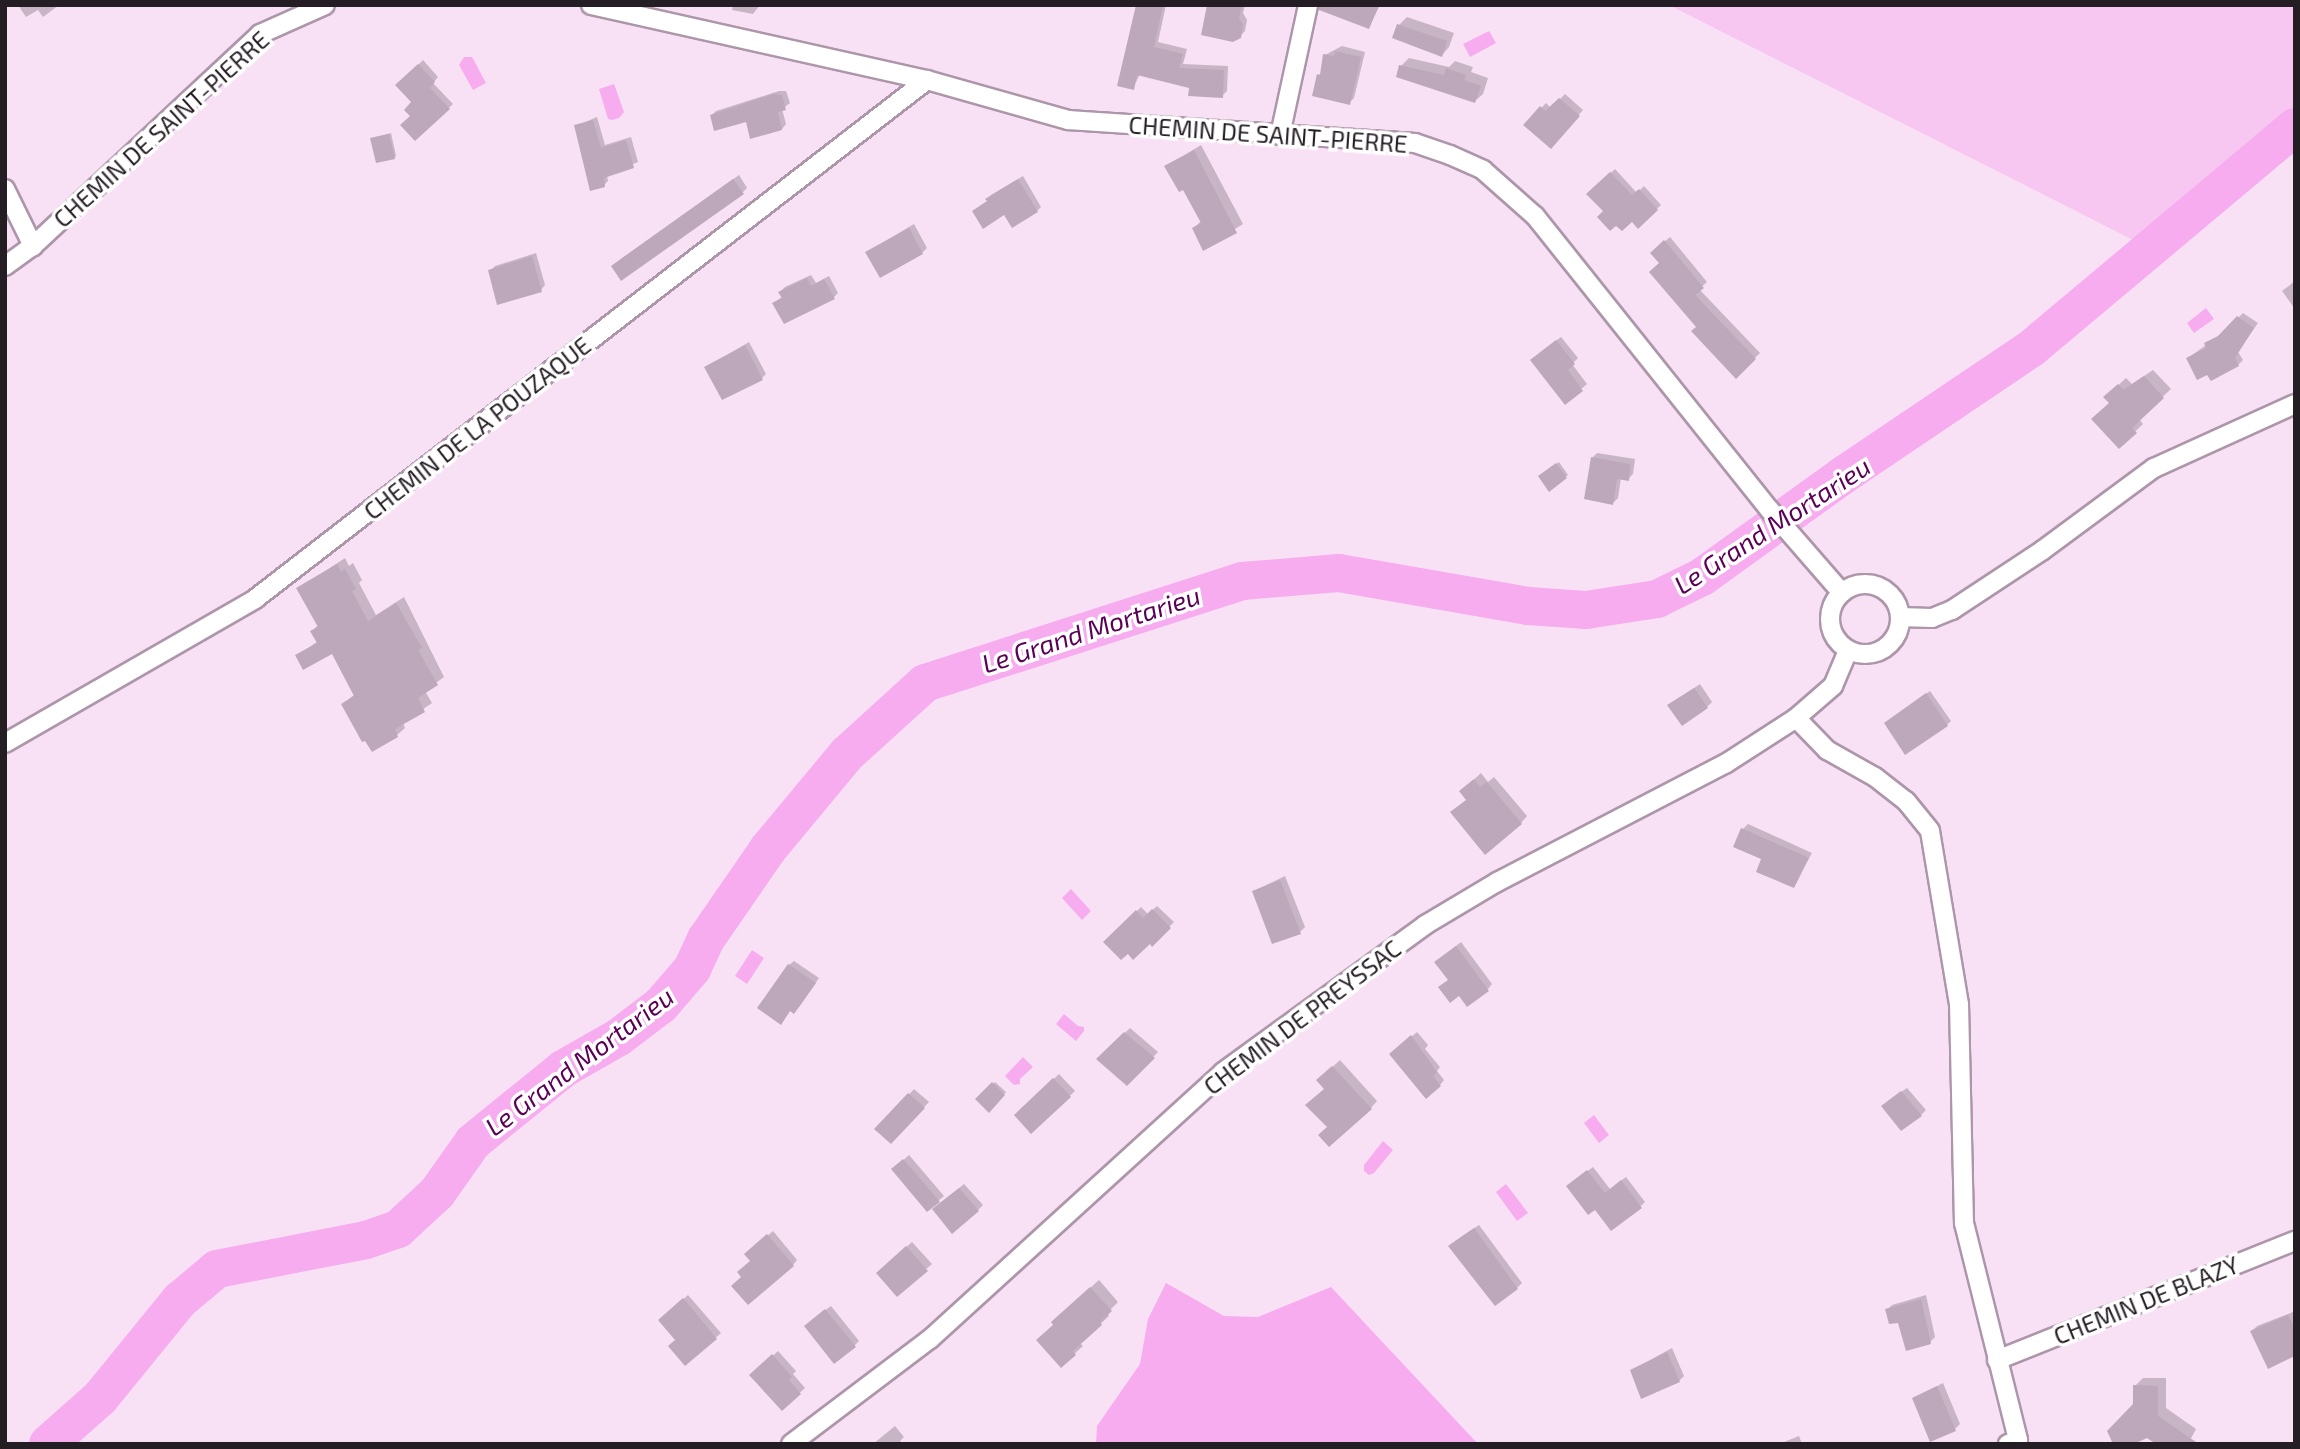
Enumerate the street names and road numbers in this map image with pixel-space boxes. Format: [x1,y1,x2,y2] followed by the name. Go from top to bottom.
[48,25,274,233] street label: CHEMIN DE SAINT-PIERRE
[1128,110,1408,158] street label: CHEMIN DE SAINT-PIERRE
[358,330,596,526] street label: CHEMIN DE LA POUZAQUE
[1198,934,1406,1100] street label: CHEMIN DE PREYSSAC
[2049,1250,2243,1350] street label: CHEMIN DE BLAZY

